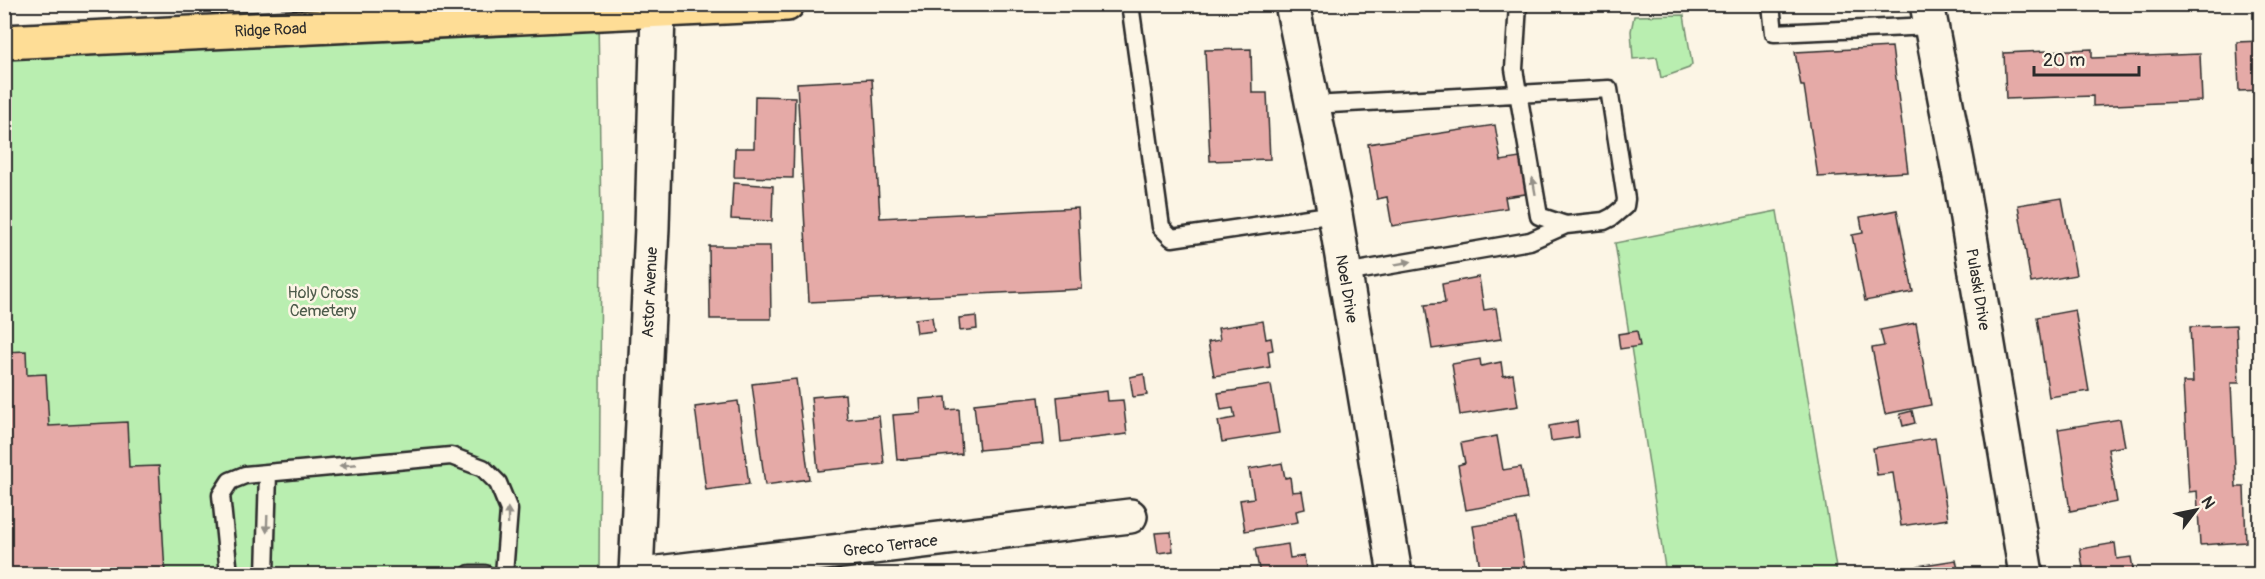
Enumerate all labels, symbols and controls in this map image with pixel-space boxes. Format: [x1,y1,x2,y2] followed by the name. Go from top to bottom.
[234,18,307,42] street label: Ridge Road
[2034,39,2139,77] scale bar
[2043,49,2085,72] text: 20 m
[1529,177,1538,196] one-way arrow
[638,246,662,338] street label: Astor Avenue
[1961,247,1994,332] street label: Pulaski Drive
[1331,253,1362,324] street label: Noel Drive
[1394,258,1413,267] one-way arrow
[288,283,359,321] park label: Holy Cross Cemetery
[338,460,357,470] one-way arrow
[2166,480,2226,540] north arrow
[2197,493,2219,513] text: N
[503,507,512,526] one-way arrow
[262,514,271,533] one-way arrow
[842,530,939,562] street label: Greco Terrace

